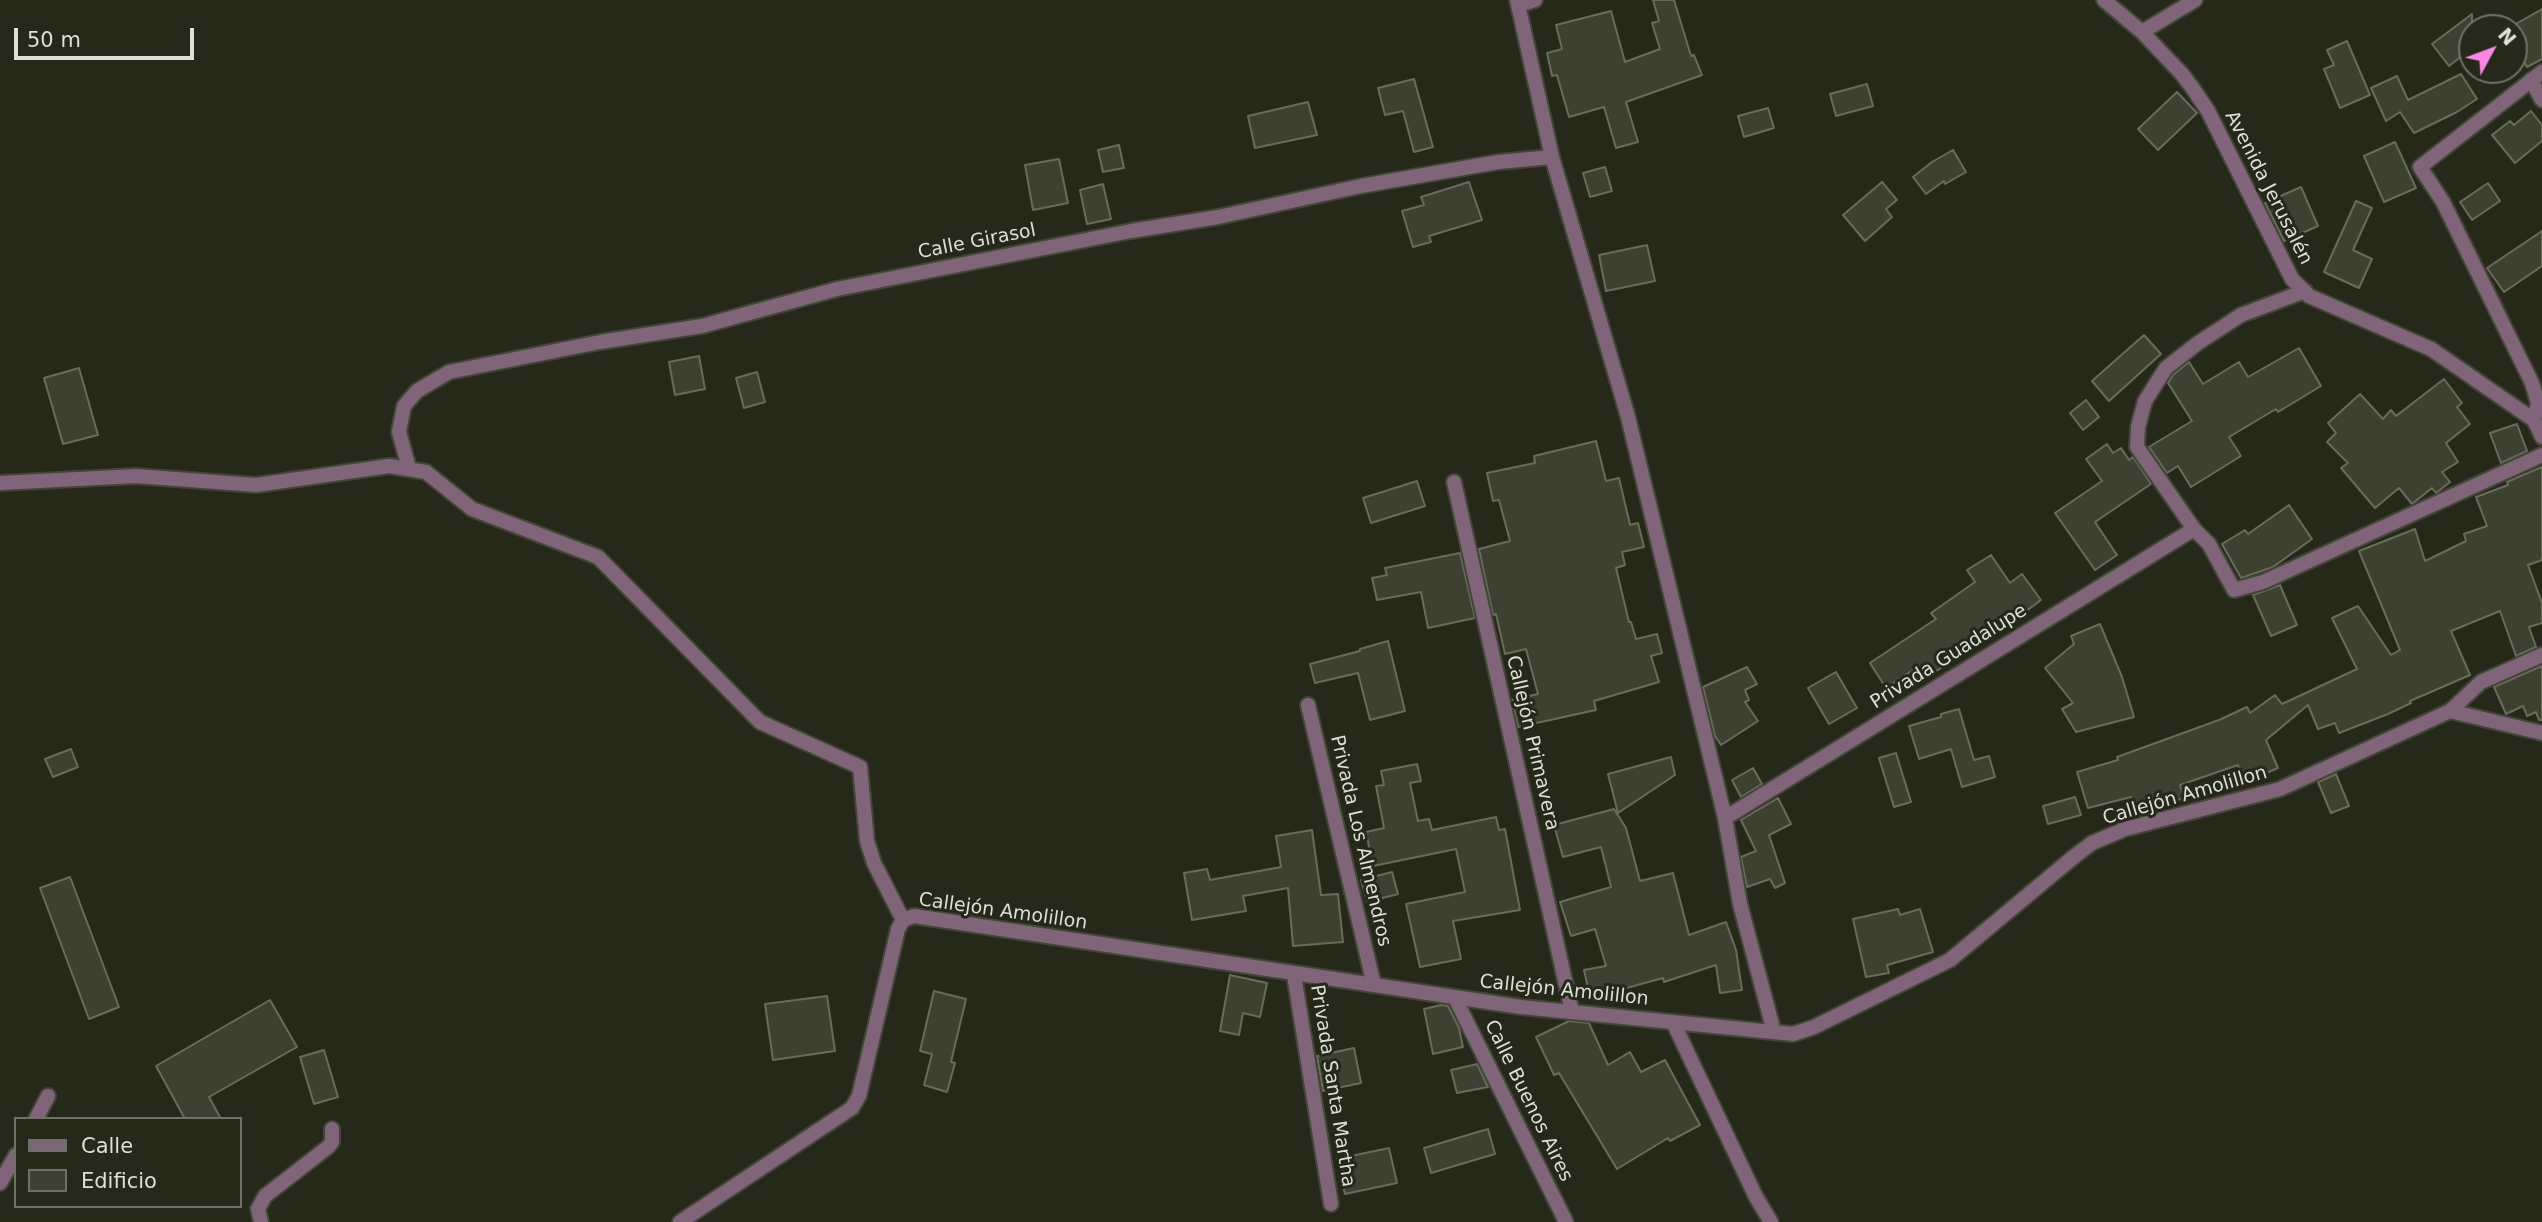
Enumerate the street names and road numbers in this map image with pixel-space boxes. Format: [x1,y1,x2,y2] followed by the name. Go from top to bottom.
[2219,107,2317,269] street label: Avenida Jerusalén
[916,219,1038,265] street label: Calle Girasol
[1867,600,2031,714] street label: Privada Guadalupe
[1501,653,1563,833] street label: Callejón Primavera
[1325,733,1395,949] street label: Privada Los Almendros
[2100,762,2270,830] street label: Callejón Amolillon
[917,889,1089,935] street label: Callejón Amolillon
[1478,971,1650,1011] street label: Callejón Amolillon
[1305,983,1359,1189] street label: Privada Santa Martha
[1479,1017,1577,1185] street label: Calle Buenos Aires

